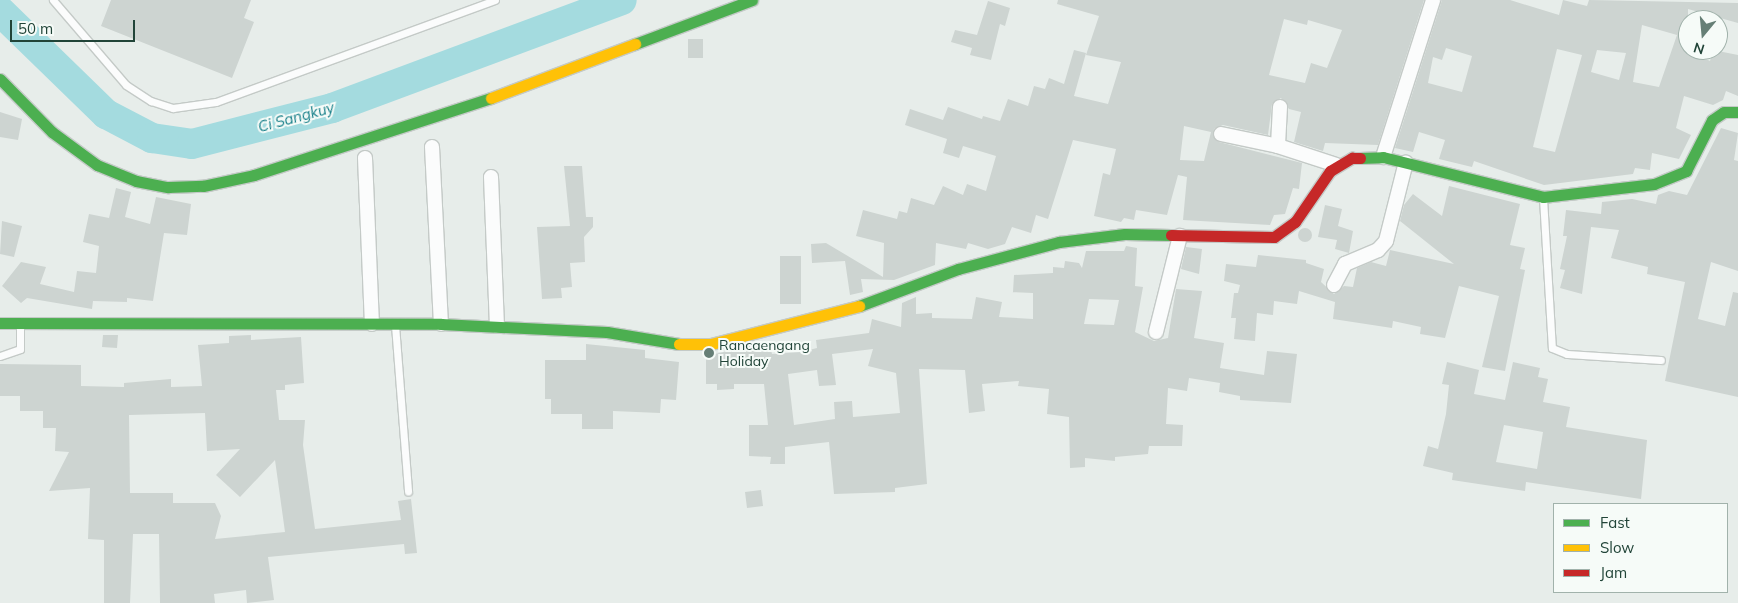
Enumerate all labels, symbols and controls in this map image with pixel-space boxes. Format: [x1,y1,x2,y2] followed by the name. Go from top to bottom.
[12,10,138,42] scale bar
[1678,10,1728,60] north arrow
[18,19,53,38] text: 50 m
[1691,38,1707,59] text: N
[256,98,336,136] water label: Ci Sangkuy
[719,337,810,370] place label: Rancaengang Holiday
[703,347,715,359] marker: Rancaengang Holiday
[1553,503,1728,593] legend
[1600,513,1630,532] text: Fast
[1600,538,1634,557] text: Slow
[1600,563,1627,582] text: Jam

